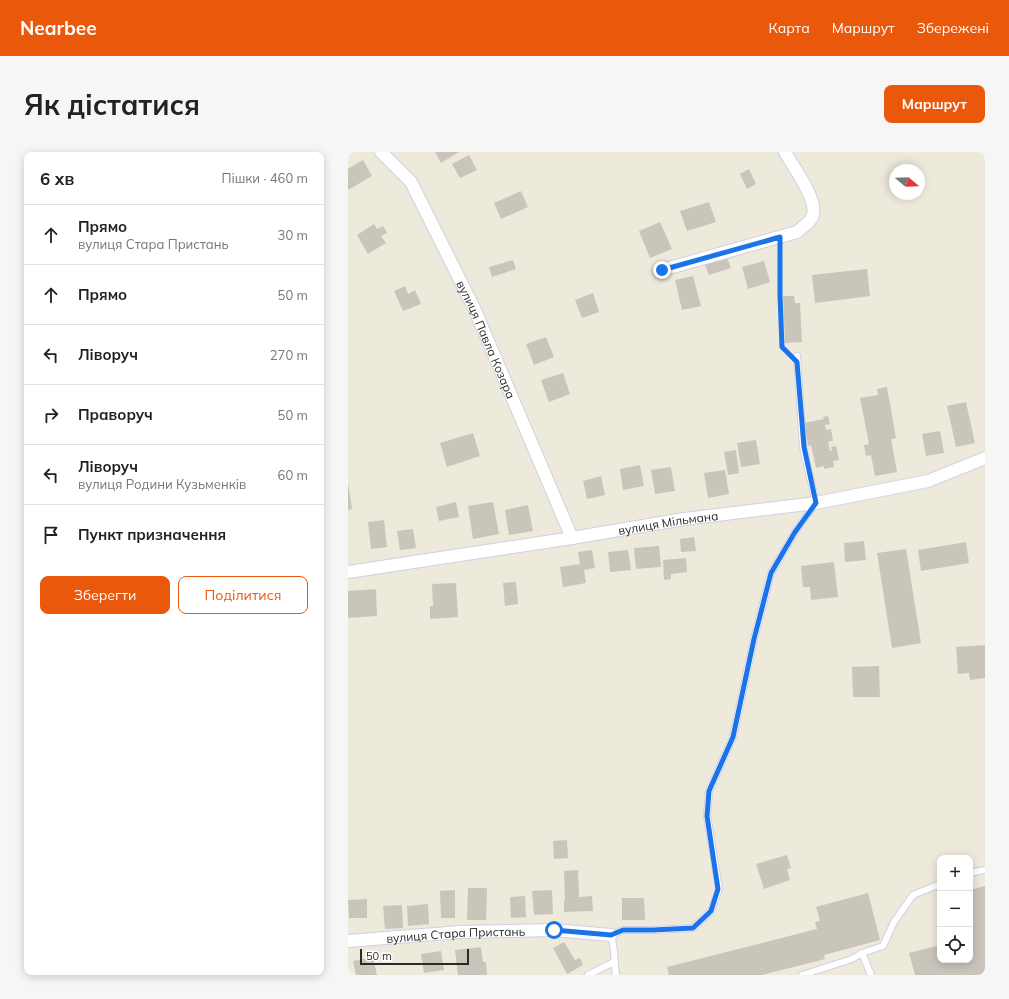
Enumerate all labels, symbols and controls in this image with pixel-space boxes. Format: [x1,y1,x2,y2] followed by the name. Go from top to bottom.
[20,16,97,40] text: Nearbee
[769,19,810,37] text: Карта
[832,19,895,37] text: Маршрут
[917,19,989,37] text: Збережені
[884,85,985,123] button: Маршрут
[24,87,200,122] text: Як дістатися
[889,164,925,200] north arrow
[40,168,74,189] text: 6 хв
[221,170,308,186] text: Пішки · 460 m
[78,217,127,236] text: Прямо
[40,224,62,246] icon: ahead
[278,227,308,243] text: 30 m
[78,236,229,252] text: вулиця Стара Пристань
[653,261,671,279] route end
[454,278,519,401] street label: вулиця Павла Козара
[40,284,62,306] icon: ahead
[78,285,127,304] text: Прямо
[278,287,308,303] text: 50 m
[40,344,62,366] icon: left
[78,345,138,364] text: Ліворуч
[270,347,308,363] text: 270 m
[40,404,62,426] icon: right
[78,405,153,424] text: Праворуч
[278,407,308,423] text: 50 m
[78,457,138,476] text: Ліворуч
[40,464,62,486] icon: left
[278,467,308,483] text: 60 m
[78,476,246,492] text: вулиця Родини Кузьменків
[617,507,719,538] street label: вулиця Мільмана
[40,524,62,546] icon: arrive
[78,525,226,544] text: Пункт призначення
[40,576,170,614] button: Зберегти
[178,576,308,614] button: Поділитися
[937,855,973,963] map controls
[937,855,973,891] button: +
[937,891,973,927] button: −
[545,921,563,939] route start
[386,923,526,945] street label: вулиця Стара Пристань
[937,927,973,963] button: locate
[360,947,469,966] scale bar
[366,949,392,963] text: 50 m

